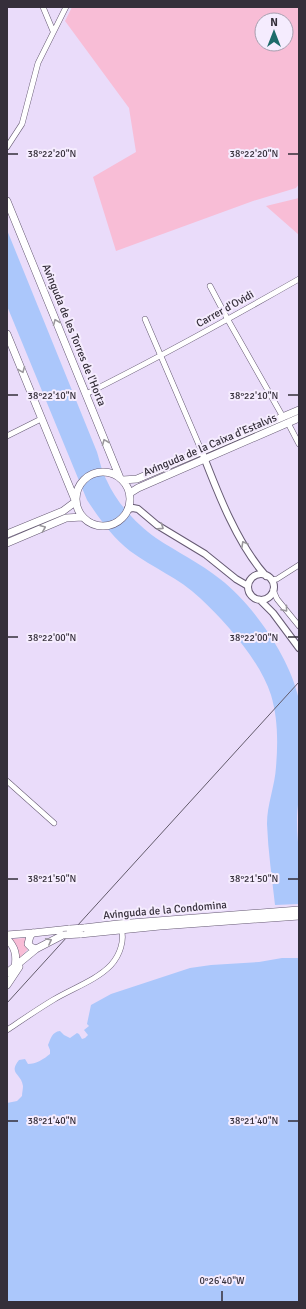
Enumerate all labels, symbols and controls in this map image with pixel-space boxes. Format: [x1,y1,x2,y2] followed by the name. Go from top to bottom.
[254,12,294,52] north arrow
[270,16,278,29] text: N
[28,148,76,160] text: 38°22'20"N
[230,148,278,160] text: 38°22'20"N
[39,262,109,408] street label: Avinguda de les Torres de l'Horta
[194,288,256,330] street label: Carrer d'Ovidi
[53,318,61,325] one-way arrow
[17,367,25,374] one-way arrow
[28,390,76,402] text: 38°22'10"N
[230,390,278,402] text: 38°22'10"N
[141,411,279,479] street label: Avinguda de la Caixa d'Estalvis
[102,438,110,445] one-way arrow
[156,522,163,529] one-way arrow
[39,525,47,533] one-way arrow
[241,541,248,548] one-way arrow
[280,604,287,611] one-way arrow
[28,632,76,644] text: 38°22'00"N
[230,632,278,644] text: 38°22'00"N
[28,873,76,885] text: 38°21'50"N
[230,873,278,885] text: 38°21'50"N
[103,898,228,922] street label: Avinguda de la Condomina
[45,939,52,946] one-way arrow
[28,1115,76,1127] text: 38°21'40"N
[230,1115,278,1127] text: 38°21'40"N
[199,1275,245,1287] text: 0°26'40"W

